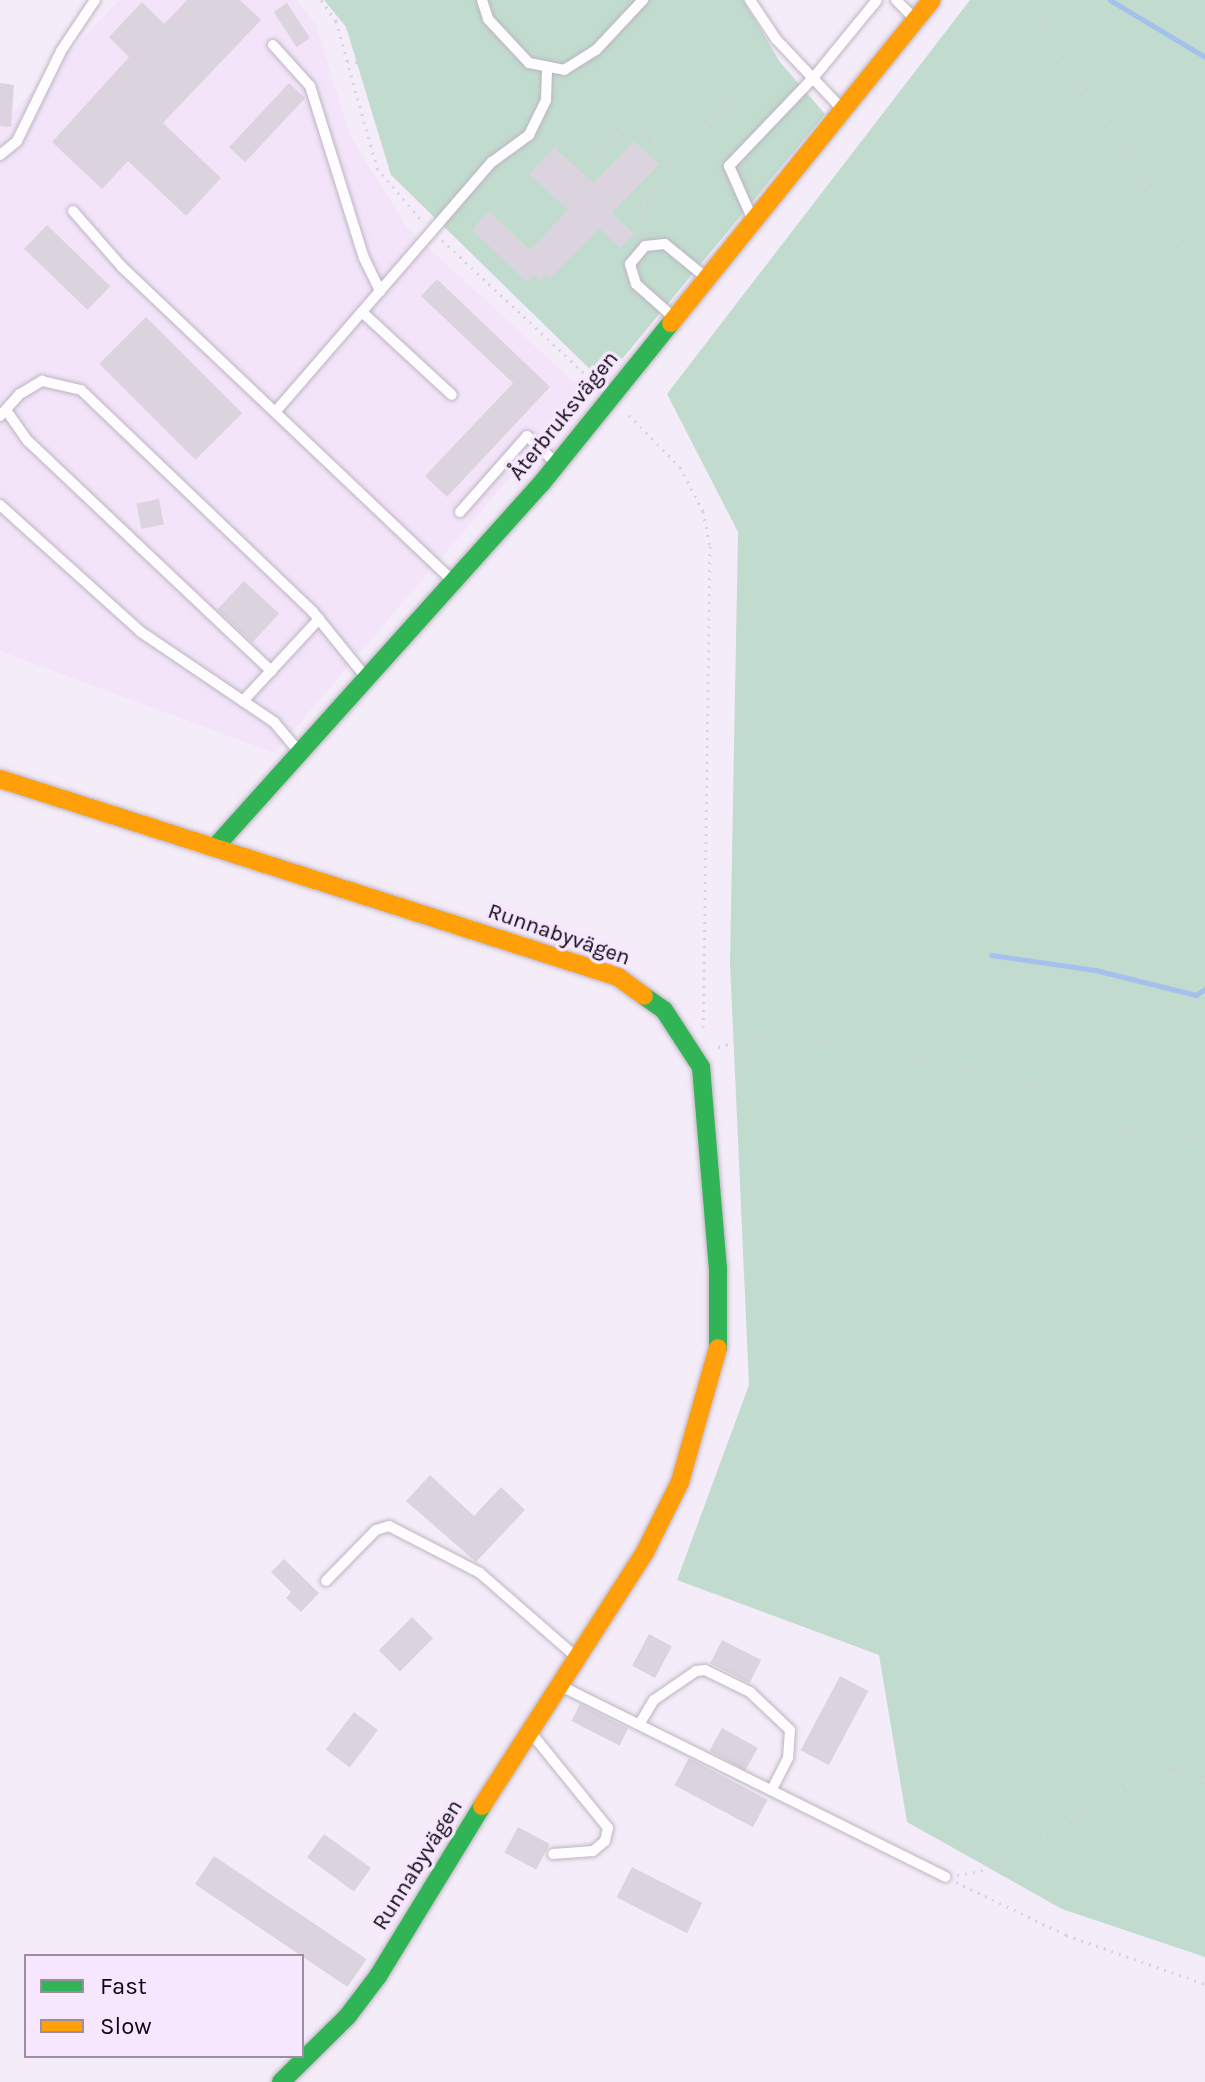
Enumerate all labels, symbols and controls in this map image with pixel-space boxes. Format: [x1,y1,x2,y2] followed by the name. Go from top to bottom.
[504,346,624,486] street label: Återbruksvägen
[484,898,634,972] street label: Runnabyvägen
[367,1795,469,1935] street label: Runnabyvägen
[24,1954,304,2058] legend
[100,1972,147,2000] text: Fast
[100,2012,152,2040] text: Slow

